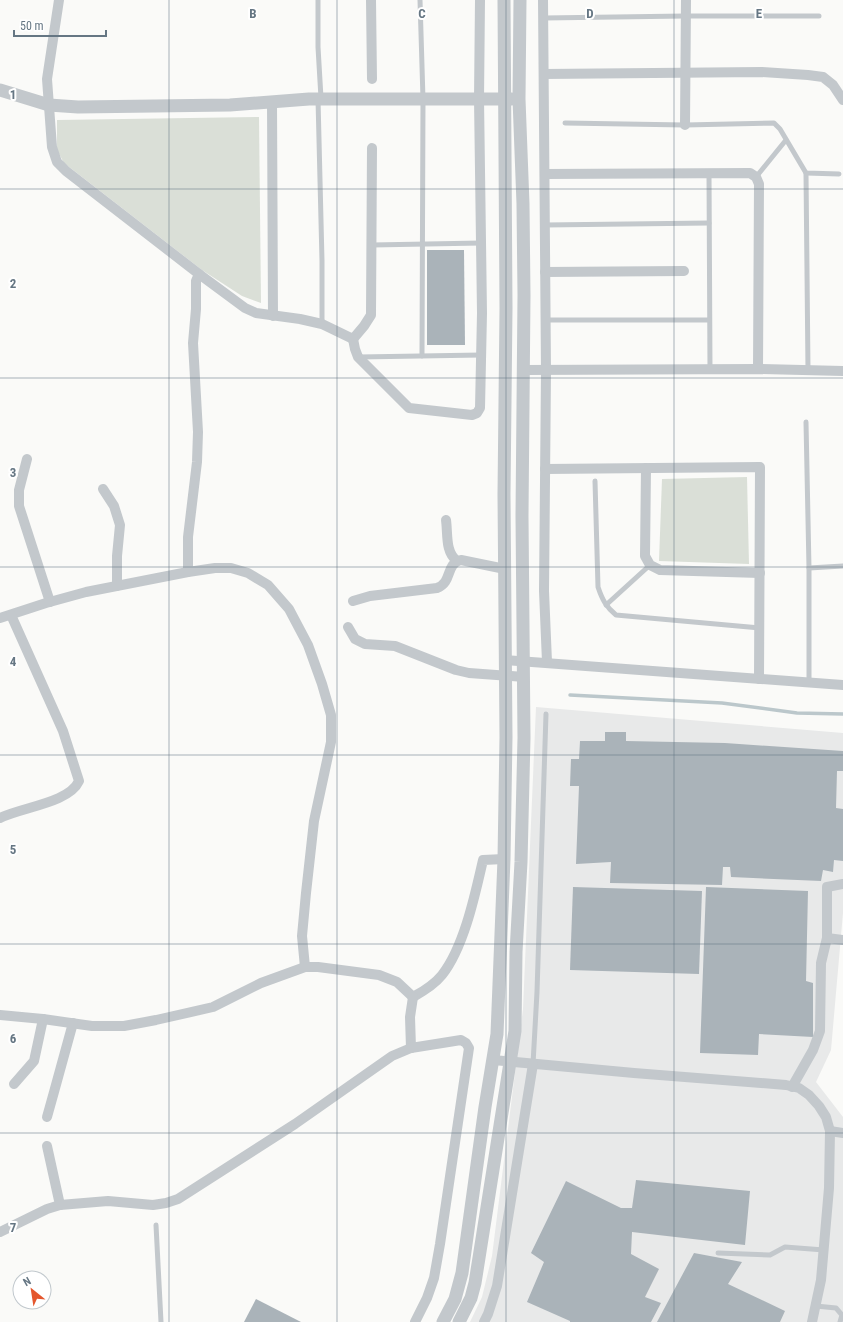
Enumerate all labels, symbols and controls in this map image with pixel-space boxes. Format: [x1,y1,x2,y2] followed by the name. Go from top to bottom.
[249,6,257,21] text: B
[418,6,426,21] text: C
[586,6,594,21] text: D
[756,6,763,21] text: E
[14,12,106,38] scale bar
[20,19,44,33] text: 50 m
[10,87,16,102] text: 1
[10,276,17,291] text: 2
[10,465,16,480] text: 3
[10,654,17,669] text: 4
[10,842,17,857] text: 5
[10,1031,17,1046] text: 6
[10,1220,17,1235] text: 7
[12,1270,52,1310] north arrow
[21,1274,34,1289] text: N

